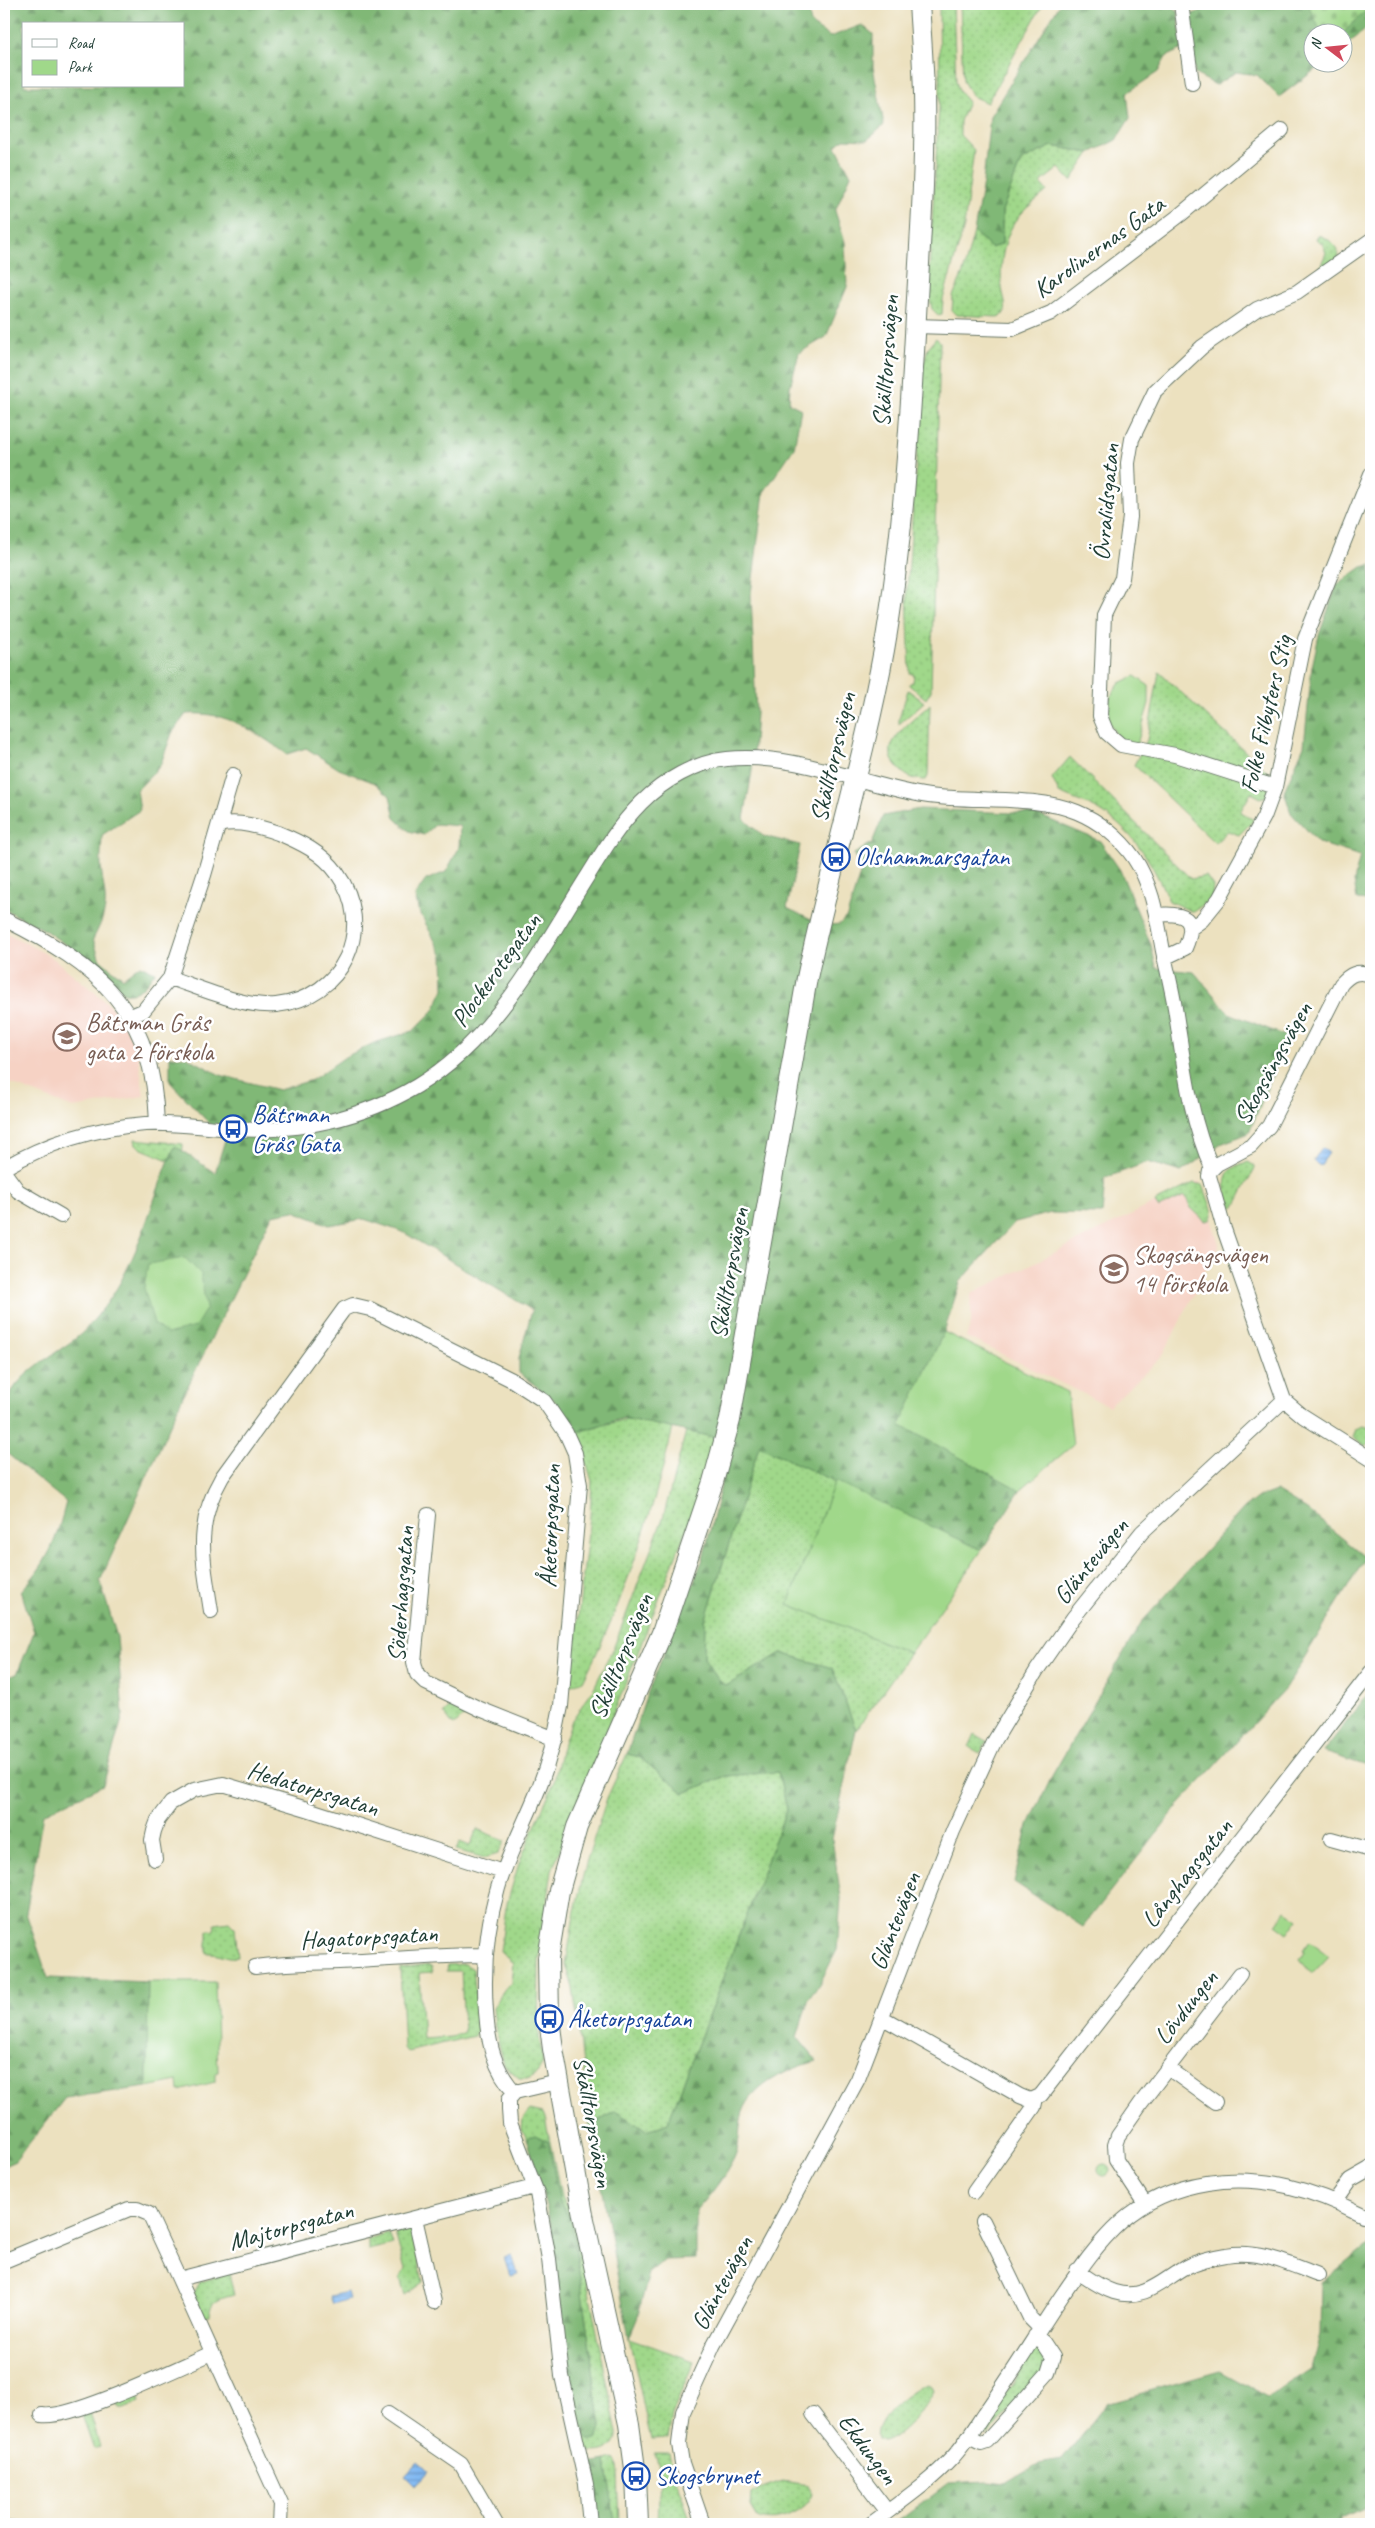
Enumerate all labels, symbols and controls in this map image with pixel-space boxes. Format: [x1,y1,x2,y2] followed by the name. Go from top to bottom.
[22,22,185,88] legend
[1302,22,1352,72] north arrow
[68,34,95,53] text: Road
[1307,36,1326,51] text: N
[68,58,93,77] text: Park
[1027,187,1173,305] street label: Karolinernas Gata
[865,293,907,428] street label: Skälltorpsvägen
[1085,441,1127,562] street label: Övralidsgatan
[1232,631,1300,796] street label: Folke Filbyters Stig
[803,688,864,825] street label: Skälltorpsvägen
[855,841,1010,873] place label: Olshammarsgatan
[821,842,851,872] bus stop icon: Olshammarsgatan
[444,906,549,1034] street label: Plockerotegatan
[1226,996,1320,1130] street label: Skogsängsvägen
[86,1007,215,1068] place label: Båtsman Grås gata 2 förskola
[52,1022,82,1052] school or university icon: Båtsman Grås gata 2 förskola
[252,1099,342,1160] place label: Båtsman Grås Gata
[218,1114,248,1144] bus stop icon: Båtsman Grås Gata
[702,1204,756,1341] street label: Skälltorpsvägen
[1133,1239,1269,1300] place label: Skogsängsvägen 14 förskola
[1099,1254,1129,1284] school or university icon: Skogsängsvägen 14 förskola
[532,1463,568,1588] street label: Åketorpsgatan
[1046,1510,1136,1611] street label: Gläntevägen
[380,1524,422,1663] street label: Söderhagsgatan
[581,1588,661,1723] street label: Skälltorpsvägen
[244,1754,383,1824] street label: Hedatorpsgatan
[1134,1811,1240,1934] street label: Långhagsgatan
[862,1867,929,1975] street label: Gläntevägen
[300,1917,439,1957] street label: Hagatorpsgatan
[1147,1963,1226,2051] street label: Lövdungen
[568,2003,692,2035] place label: Åketorpsgatan
[534,2004,564,2034] bus stop icon: Åketorpsgatan
[566,2054,620,2191] street label: Skälltorpsvägen
[225,2194,358,2258] street label: Majtorpsgatan
[684,2230,761,2336] street label: Gläntevägen
[831,2407,906,2492] street label: Ekdungen
[655,2460,762,2492] place label: Skogsbrynet
[621,2461,651,2491] bus stop icon: Skogsbrynet

